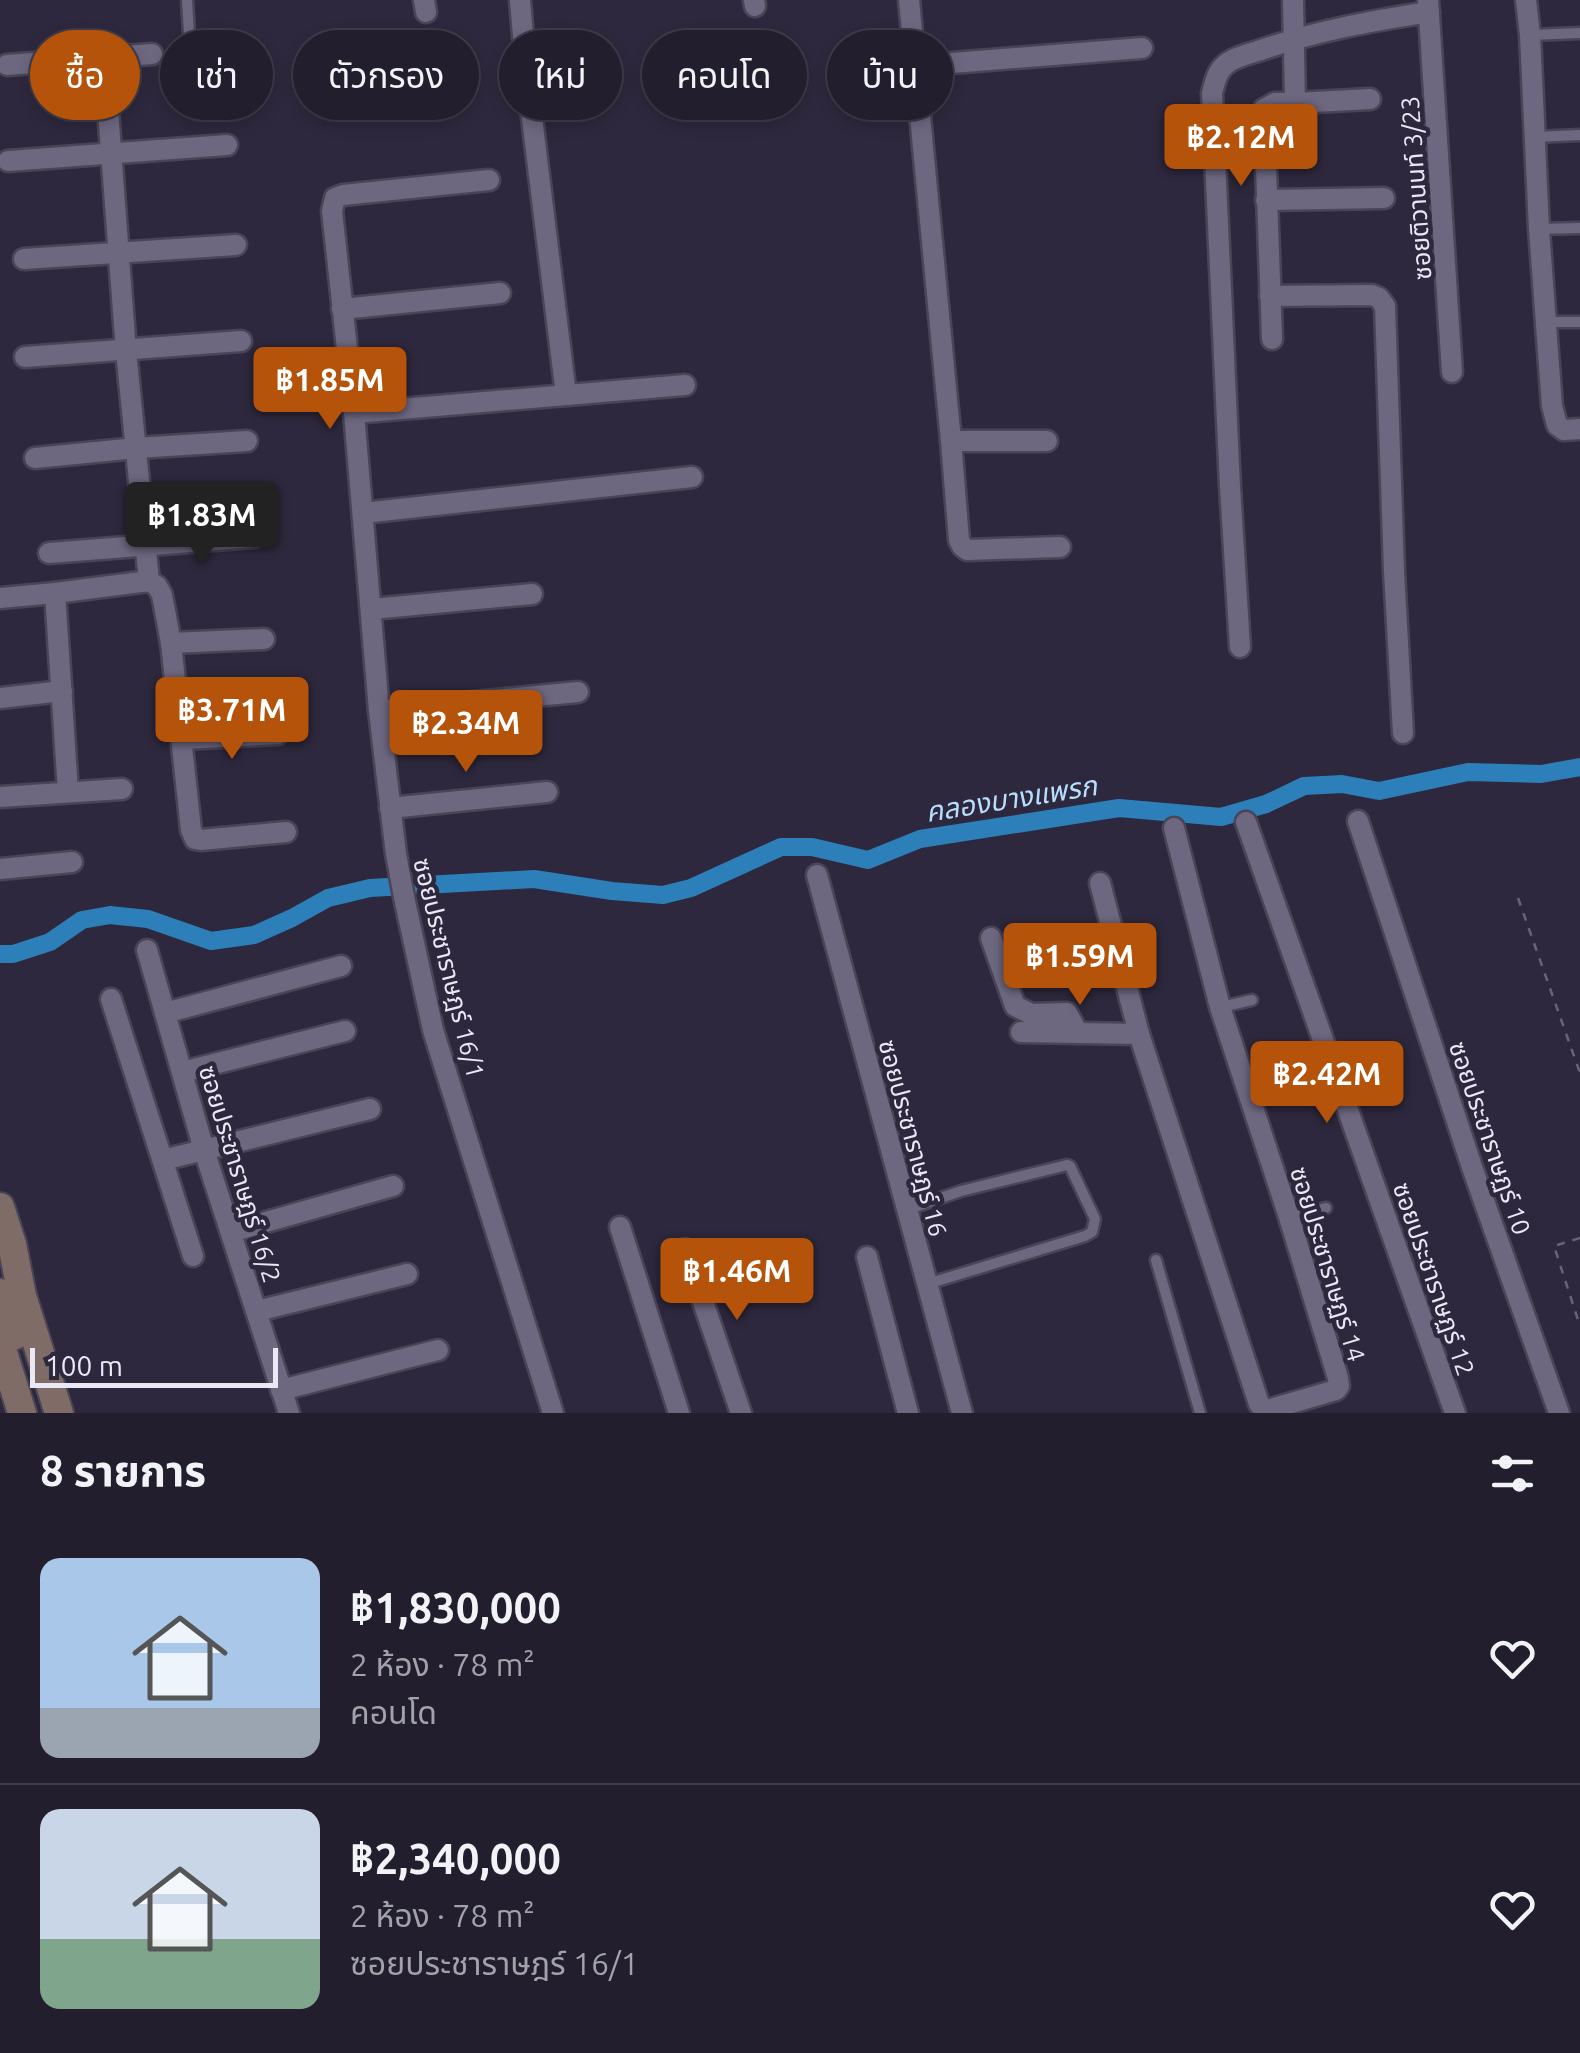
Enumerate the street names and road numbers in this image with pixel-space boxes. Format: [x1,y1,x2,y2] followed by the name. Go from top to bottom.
[1396,95,1436,281] street label: ซอยติวานนท์ 3/23
[408,855,490,1081] street label: ซอยประชาราษฎร์ 16/1
[873,1037,953,1239] street label: ซอยประชาราษฎร์ 16
[1444,1038,1536,1238] street label: ซอยประชาราษฏร์ 10
[194,1062,286,1286] street label: ซอยประชาราษฎร์ 16/2
[1285,1163,1371,1365] street label: ซอยประชาราษฏร์ 14
[1388,1179,1480,1379] street label: ซอยประชาราษฏร์ 12

